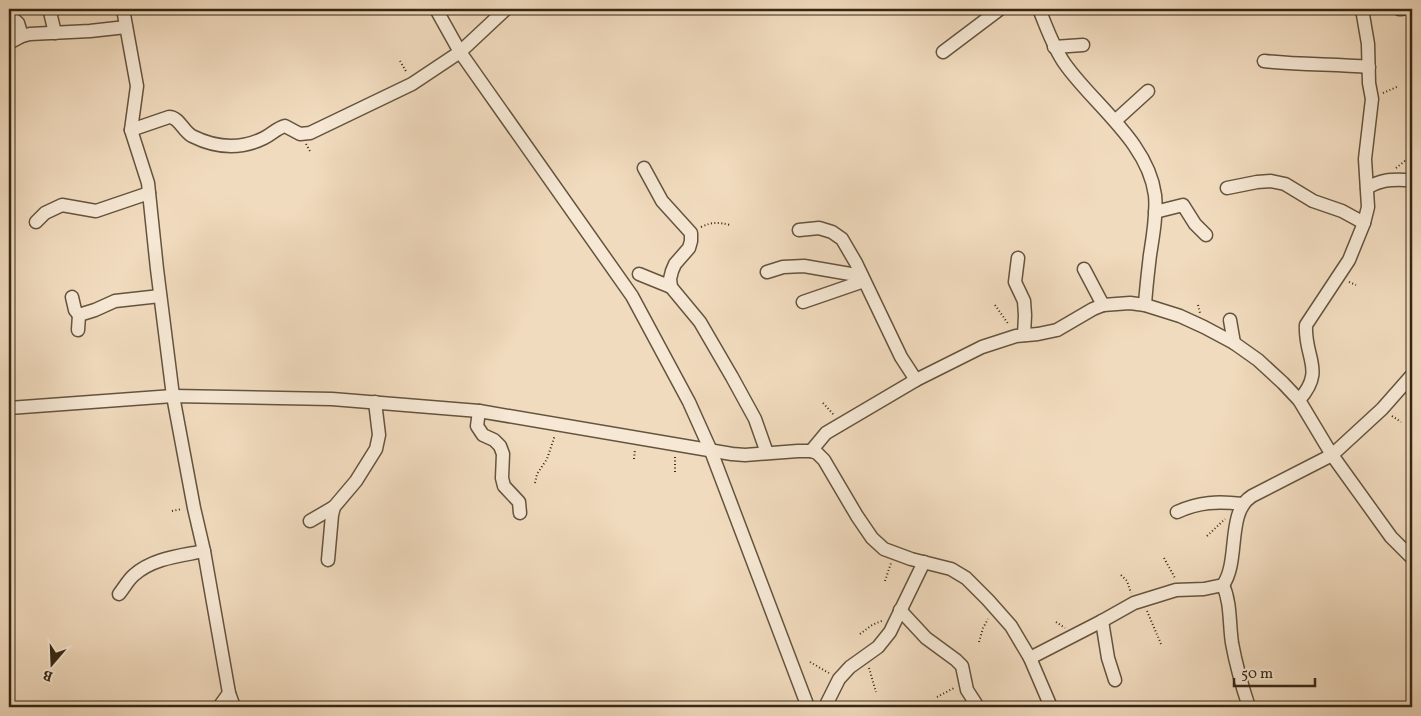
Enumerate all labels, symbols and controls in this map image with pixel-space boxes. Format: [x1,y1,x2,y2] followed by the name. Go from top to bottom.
[28,638,78,688] north arrow
[1234,656,1315,688] scale bar
[41,664,56,685] text: B
[1241,664,1273,685] text: 50 m

